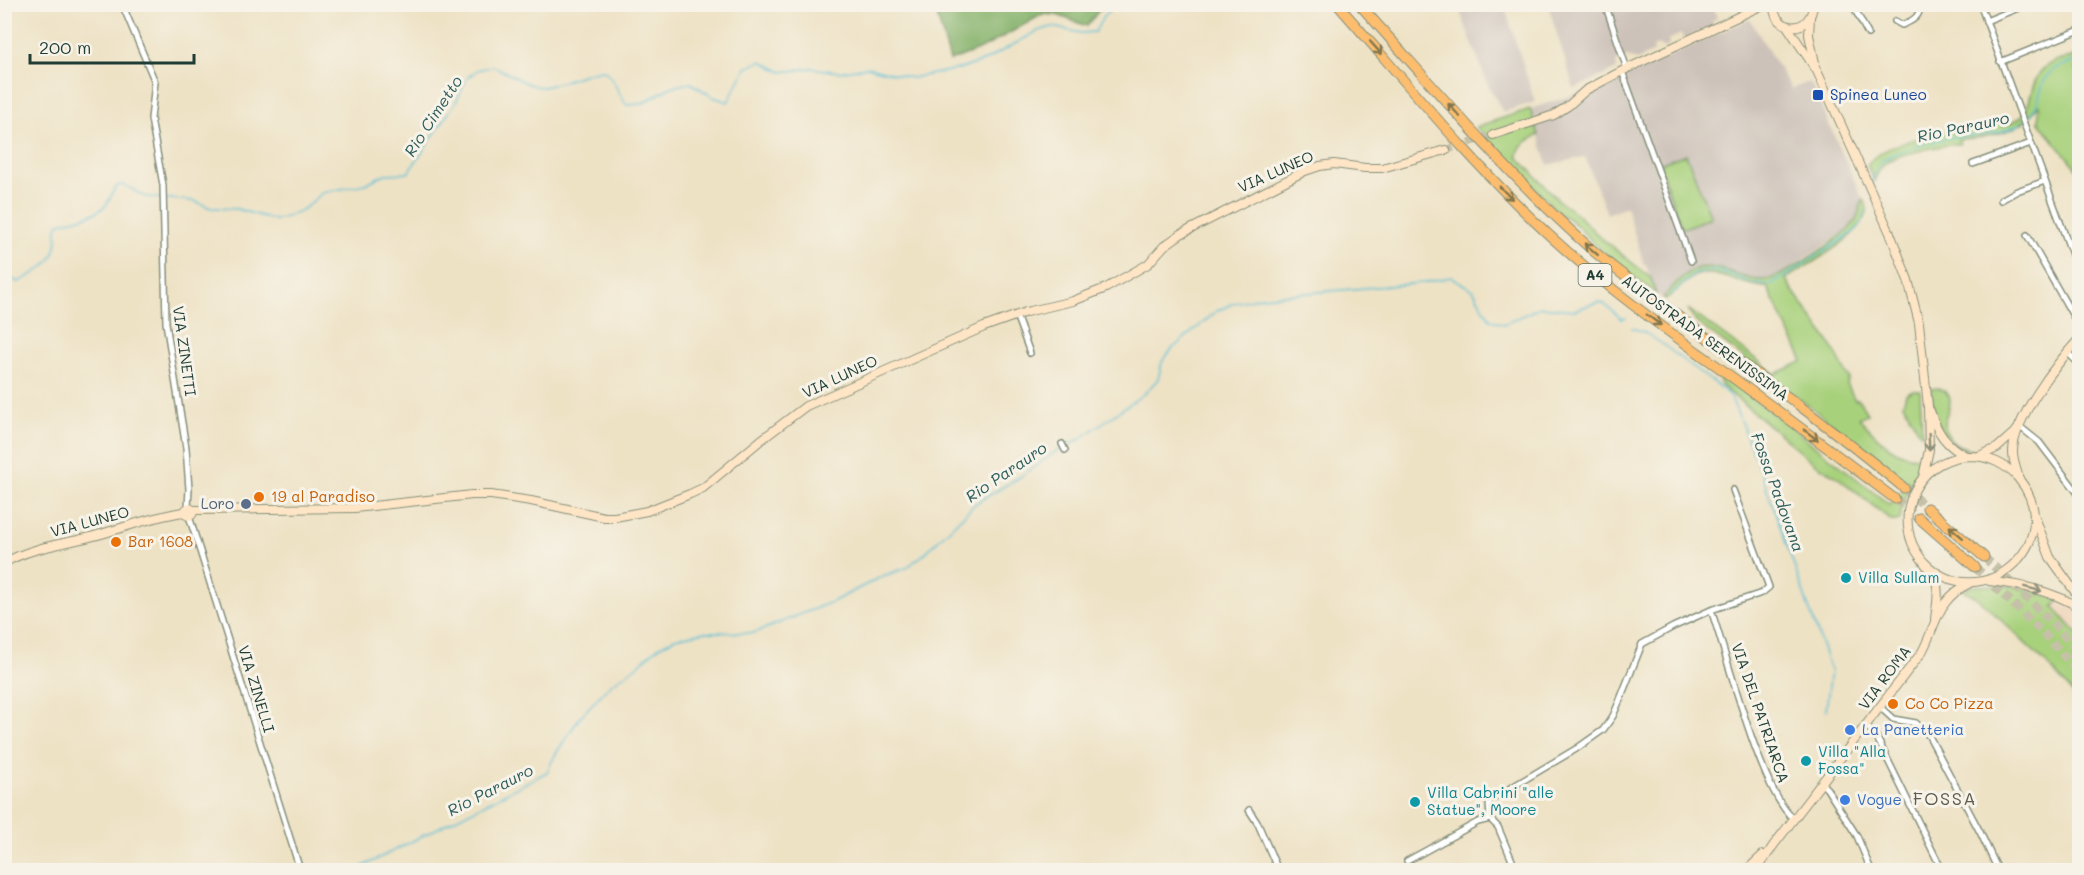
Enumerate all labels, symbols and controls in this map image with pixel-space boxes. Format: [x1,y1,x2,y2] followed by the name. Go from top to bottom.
[30,27,194,65] scale bar
[39,35,91,59] text: 200 m
[1369,40,1383,55] one-way arrow
[399,71,467,160] water label: Rio Cimetto
[1830,84,1927,104] place label: Spinea Luneo
[1811,88,1825,102] marker: Spinea Luneo
[1447,103,1461,118] one-way arrow
[1915,106,2011,147] water label: Rio Parauro
[1235,145,1317,197] street label: VIA LUNEO
[1499,185,1514,200] one-way arrow
[1583,242,1599,255] one-way arrow
[1578,264,1612,286] road number: A4
[1618,270,1793,405] street label: AUTOSTRADA SERENISSIMA
[169,304,201,398] street label: VIA ZINETTI
[1645,314,1661,326] one-way arrow
[799,350,881,402] street label: VIA LUNEO
[1747,429,1810,554] water label: Fossa Padovana
[1803,429,1819,441] one-way arrow
[1923,432,1934,452] one-way arrow
[961,436,1051,507] water label: Rio Parauro
[271,486,375,506] place label: 19 al Paradiso
[252,490,266,504] marker: 19 al Paradiso
[201,493,234,513] place label: Loro
[239,497,253,511] marker: Loro
[48,501,131,541] street label: VIA LUNEO
[1948,526,1964,540] one-way arrow
[128,531,193,551] place label: Bar 1608
[109,535,123,549] marker: Bar 1608
[1858,567,1939,587] place label: Villa Sullam
[1839,571,1853,585] marker: Villa Sullam
[2024,583,2043,595] one-way arrow
[1728,640,1794,785] street label: VIA DEL PATRIARCA
[1854,641,1915,713] street label: VIA ROMA
[234,643,280,735] street label: VIA ZINELLI
[1905,693,1994,713] place label: Co Co Pizza
[1886,697,1900,711] marker: Co Co Pizza
[1862,719,1964,739] place label: La Panetteria
[1843,723,1857,737] marker: La Panetteria
[1818,741,1886,778] place label: Villa "Alla Fossa"
[1799,754,1813,768] marker: Villa "Alla Fossa"
[443,759,537,820] water label: Rio Parauro
[1427,782,1554,819] place label: Villa Cabrini "alle Statue", Moore
[1913,786,1977,810] district label: FOSSA
[1857,789,1902,809] place label: Vogue
[1838,793,1852,807] marker: Vogue
[1408,795,1422,809] marker: Villa Cabrini "alle Statue", Moore

